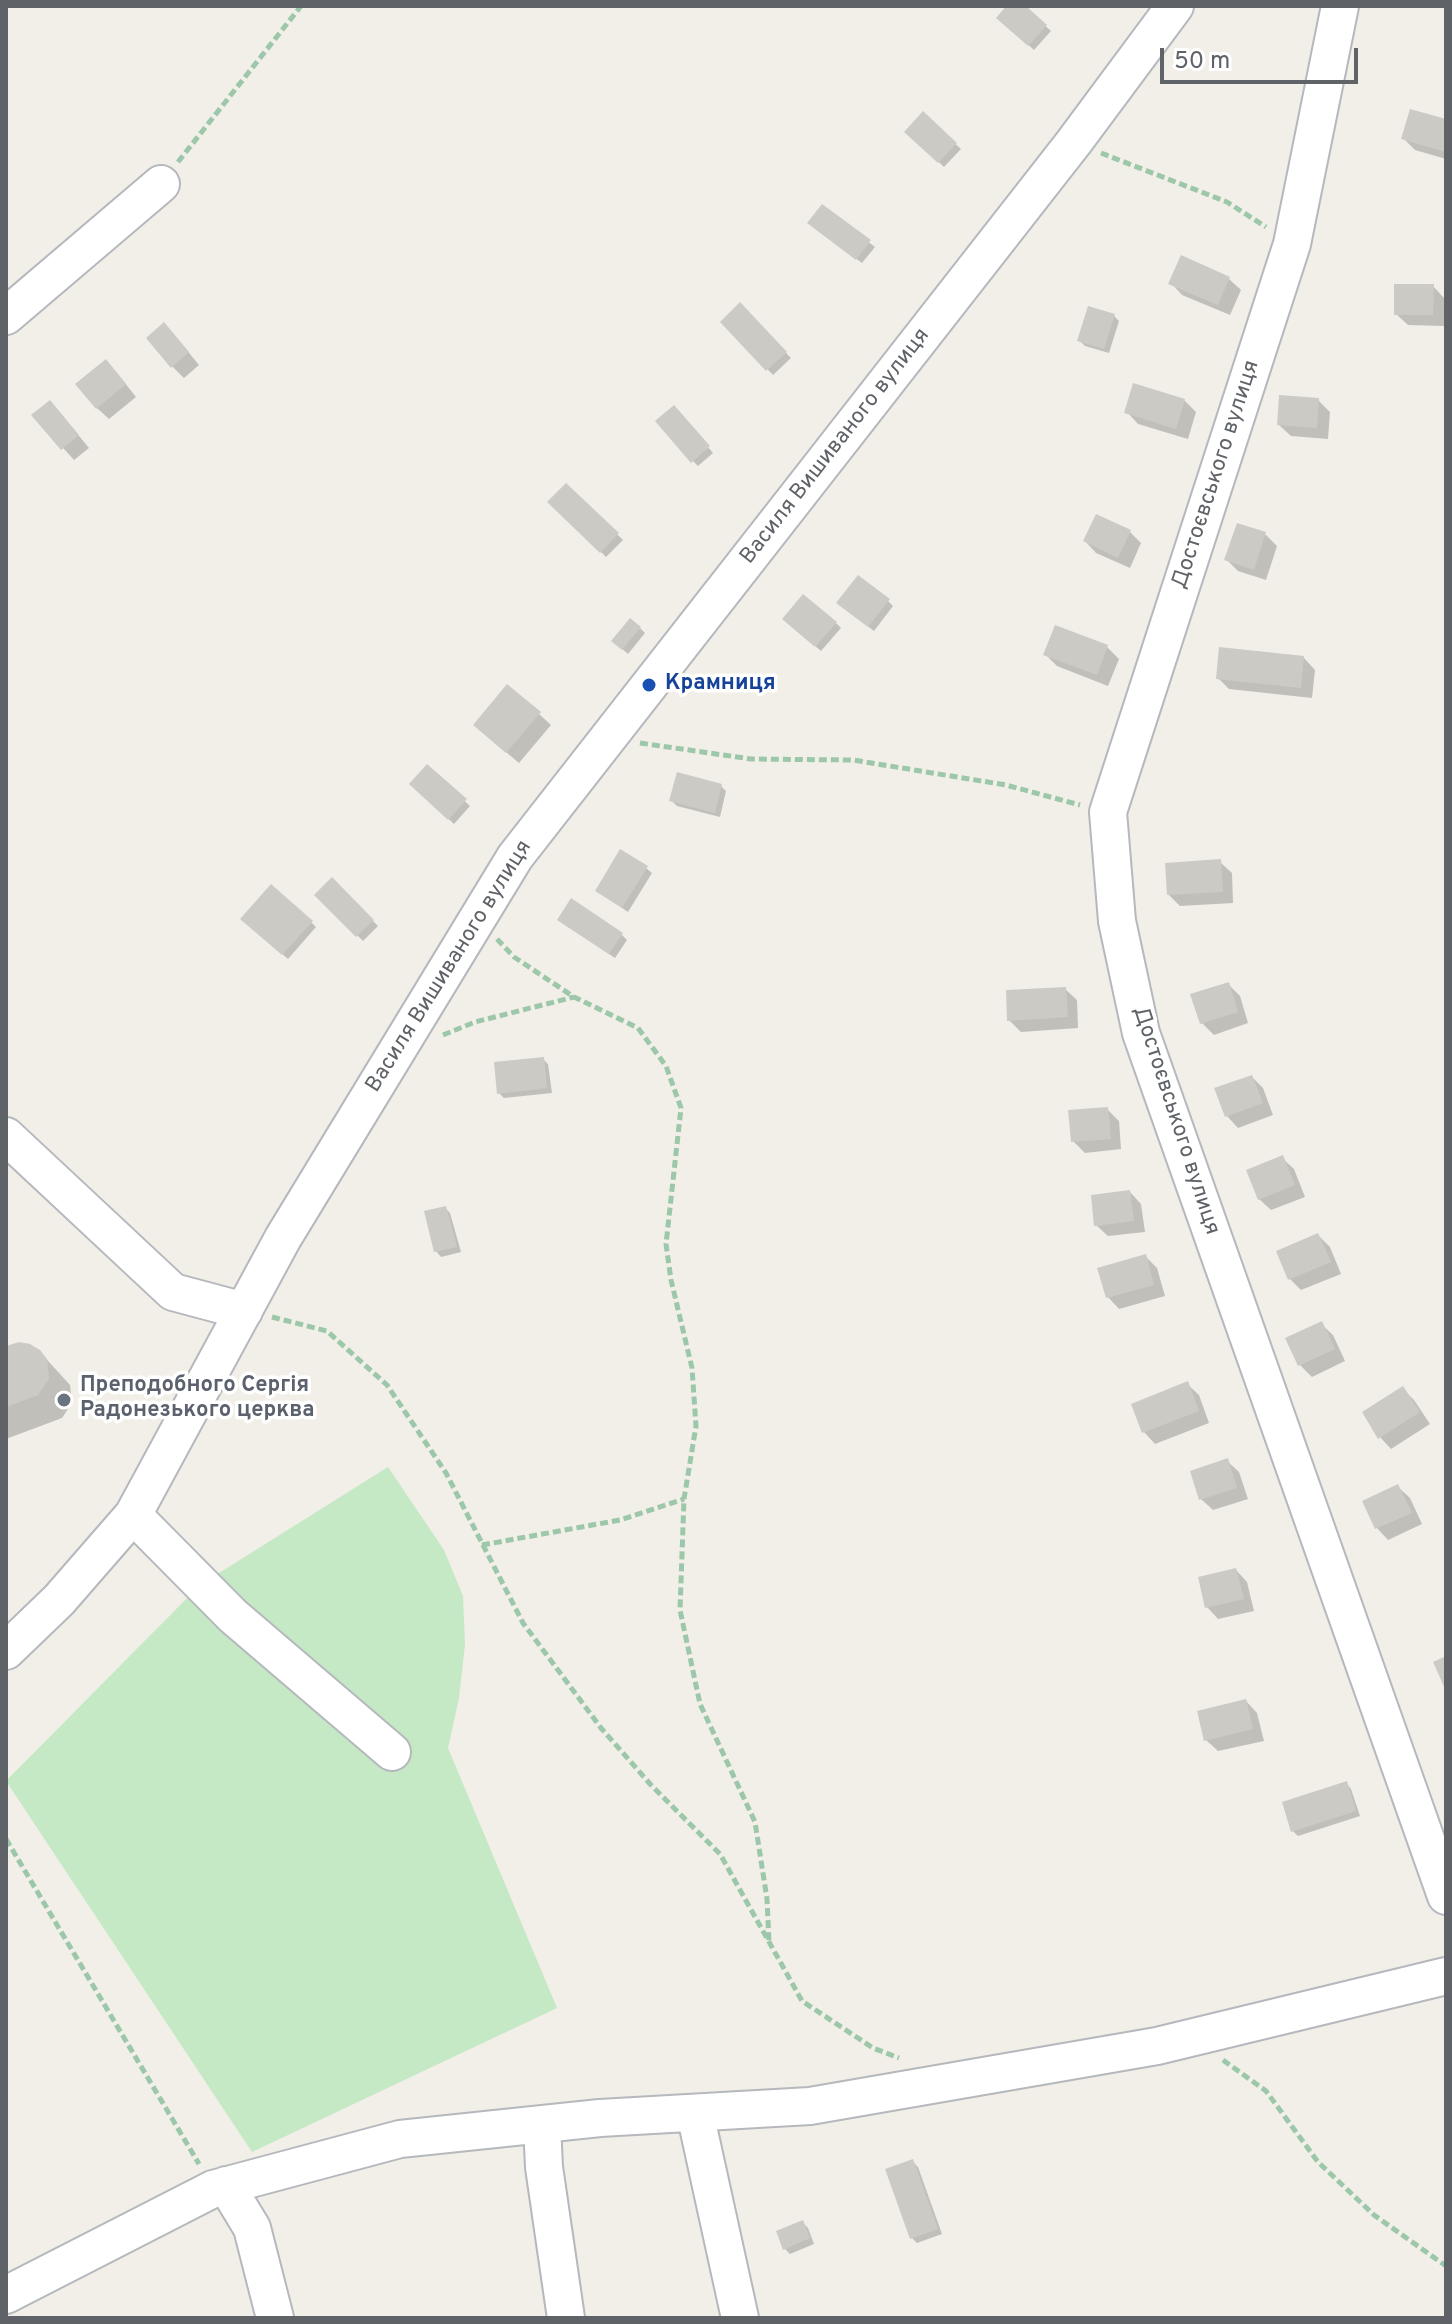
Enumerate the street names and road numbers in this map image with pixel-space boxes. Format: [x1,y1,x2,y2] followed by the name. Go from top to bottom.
[736,324,936,570] street label: Василя Вишиваного вулиця
[1168,358,1266,592] street label: Достоєвського вулиця
[361,836,539,1098] street label: Василя Вишиваного вулиця
[1126,1004,1224,1238] street label: Достоєвського вулиця

